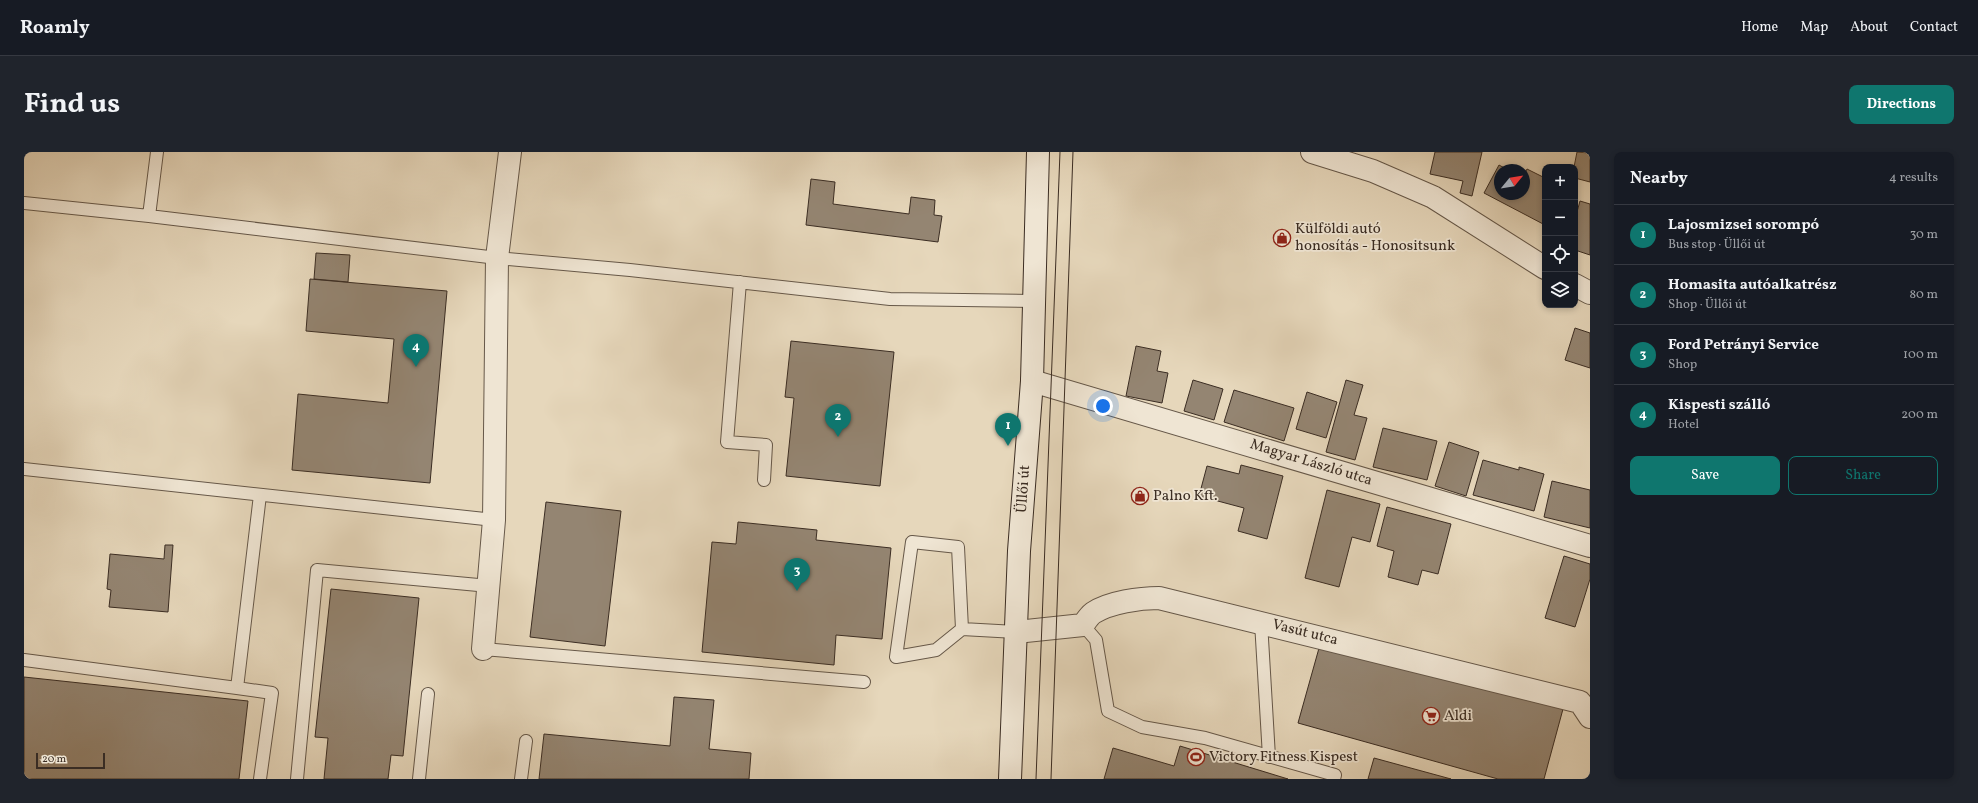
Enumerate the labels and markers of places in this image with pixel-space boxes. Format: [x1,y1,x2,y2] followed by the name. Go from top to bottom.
[1295,219,1455,257] place label: Külföldi autó honosítás - Honositsunk
[1272,228,1292,248] shop icon: Külföldi autó honosítás - Honositsunk
[403,334,429,367] pin: 4
[825,404,851,437] pin: 2
[995,413,1021,446] pin: 1
[1130,486,1150,506] shop icon: Palno Kft.
[1153,486,1218,507] place label: Palno Kft.
[784,558,810,591] pin: 3
[1421,706,1441,726] supermarket icon: Aldi
[1444,706,1472,727] place label: Aldi
[1186,747,1206,767] sports icon: Victory Fitness Kispest
[1209,747,1358,768] place label: Victory Fitness Kispest

